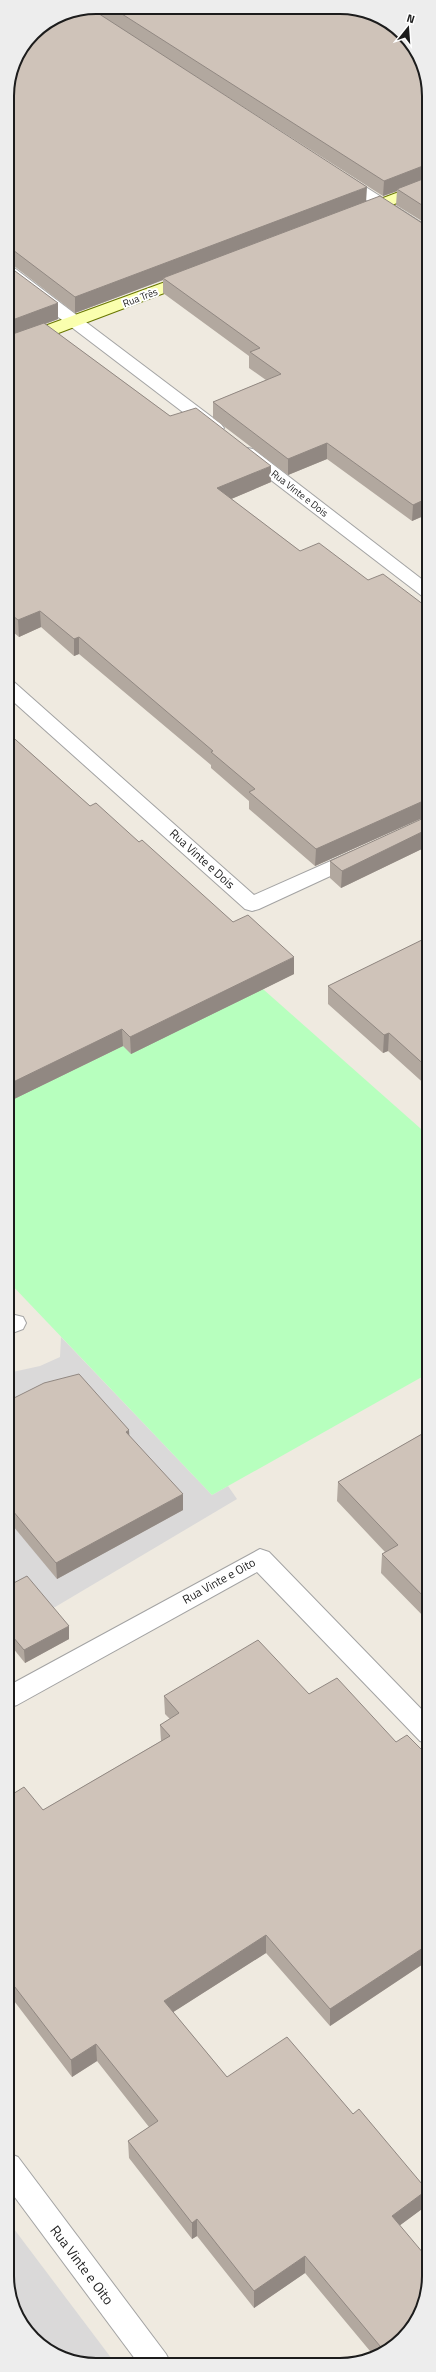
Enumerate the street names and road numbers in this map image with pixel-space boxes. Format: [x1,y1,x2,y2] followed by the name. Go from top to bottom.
[121,284,160,311] street label: Rua Três
[268,466,332,521] street label: Rua Vinte e Dois
[165,824,240,894] street label: Rua Vinte e Dois
[179,1553,259,1609] street label: Rua Vinte e Oito
[46,2221,119,2309] street label: Rua Vinte e Oito

